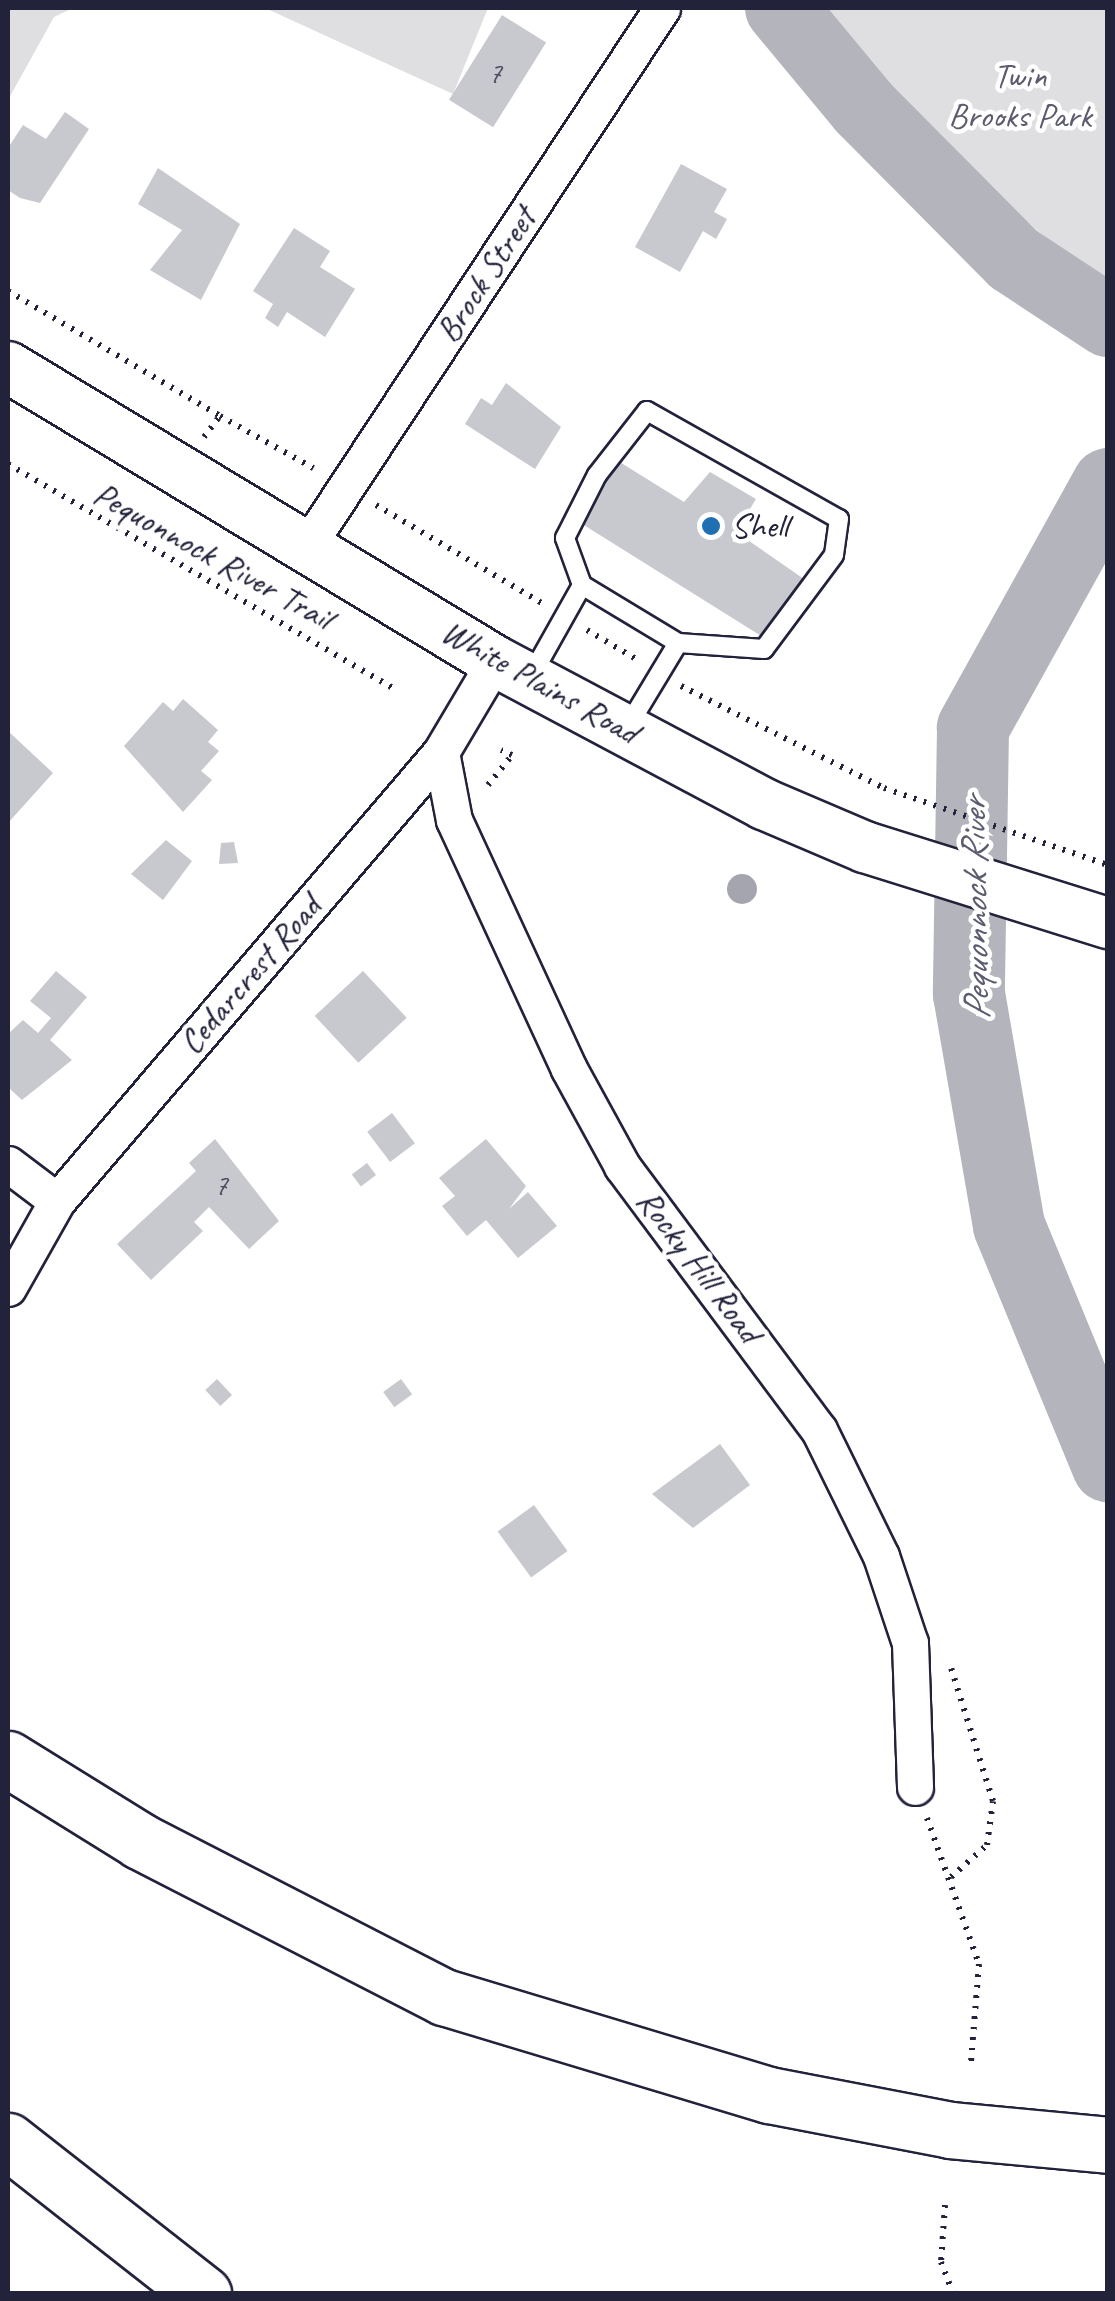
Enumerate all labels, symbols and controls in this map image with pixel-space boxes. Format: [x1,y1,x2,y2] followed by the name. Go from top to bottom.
[488,54,502,90] house number: 7
[948,55,1092,137] park label: Twin Brooks Park
[427,199,545,351] street label: Brock Street
[86,473,340,639] street label: Pequonnock River Trail
[731,505,788,547] place label: Shell
[700,515,722,537] marker: Shell
[434,610,646,754] street label: White Plains Road
[950,798,1000,1020] water label: Pequonnock River
[170,887,330,1063] street label: Cedarcrest Road
[214,1166,228,1202] house number: 7
[627,1181,771,1351] street label: Rocky Hill Road

